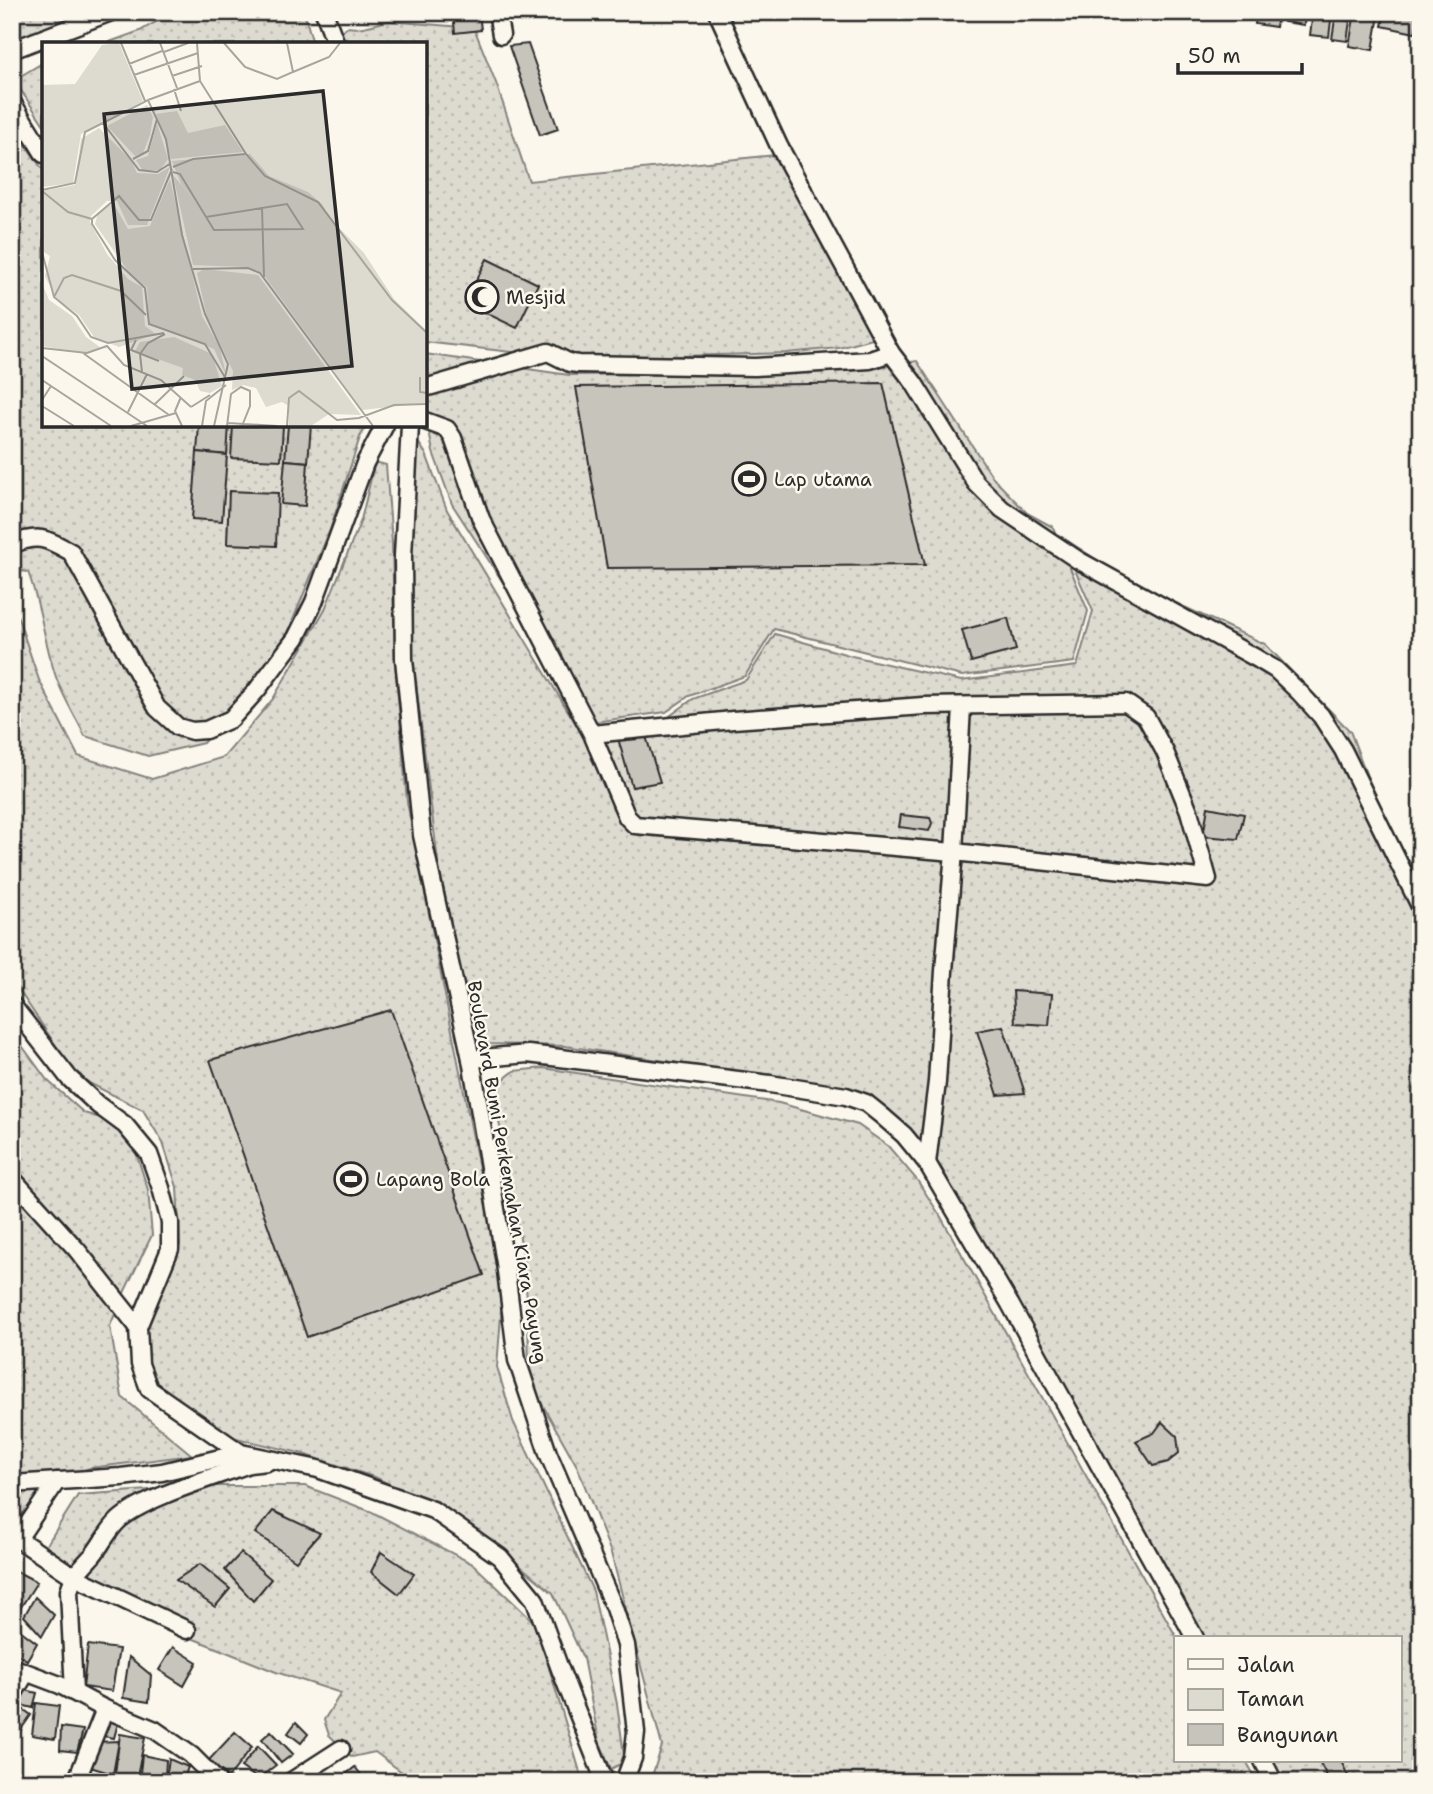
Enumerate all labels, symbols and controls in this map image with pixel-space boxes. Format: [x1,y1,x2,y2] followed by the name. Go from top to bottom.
[1178,32,1302,76] scale bar
[42,42,427,427] inset map
[1188,42,1241,70] text: 50 m
[463,278,501,316] mosque icon: Mesjid
[506,285,566,310] place label: Mesjid
[730,460,768,498] sports icon: Lap utama
[774,467,872,492] place label: Lap utama
[461,979,554,1365] street label: Boulevard Bumi Perkemahan Kiara Payung
[332,1160,370,1198] sports icon: Lapang Bola
[376,1167,490,1192] place label: Lapang Bola
[1174,1636,1402,1762] legend
[1237,1651,1295,1679] text: Jalan
[1237,1685,1305,1713] text: Taman
[1237,1721,1338,1749] text: Bangunan

